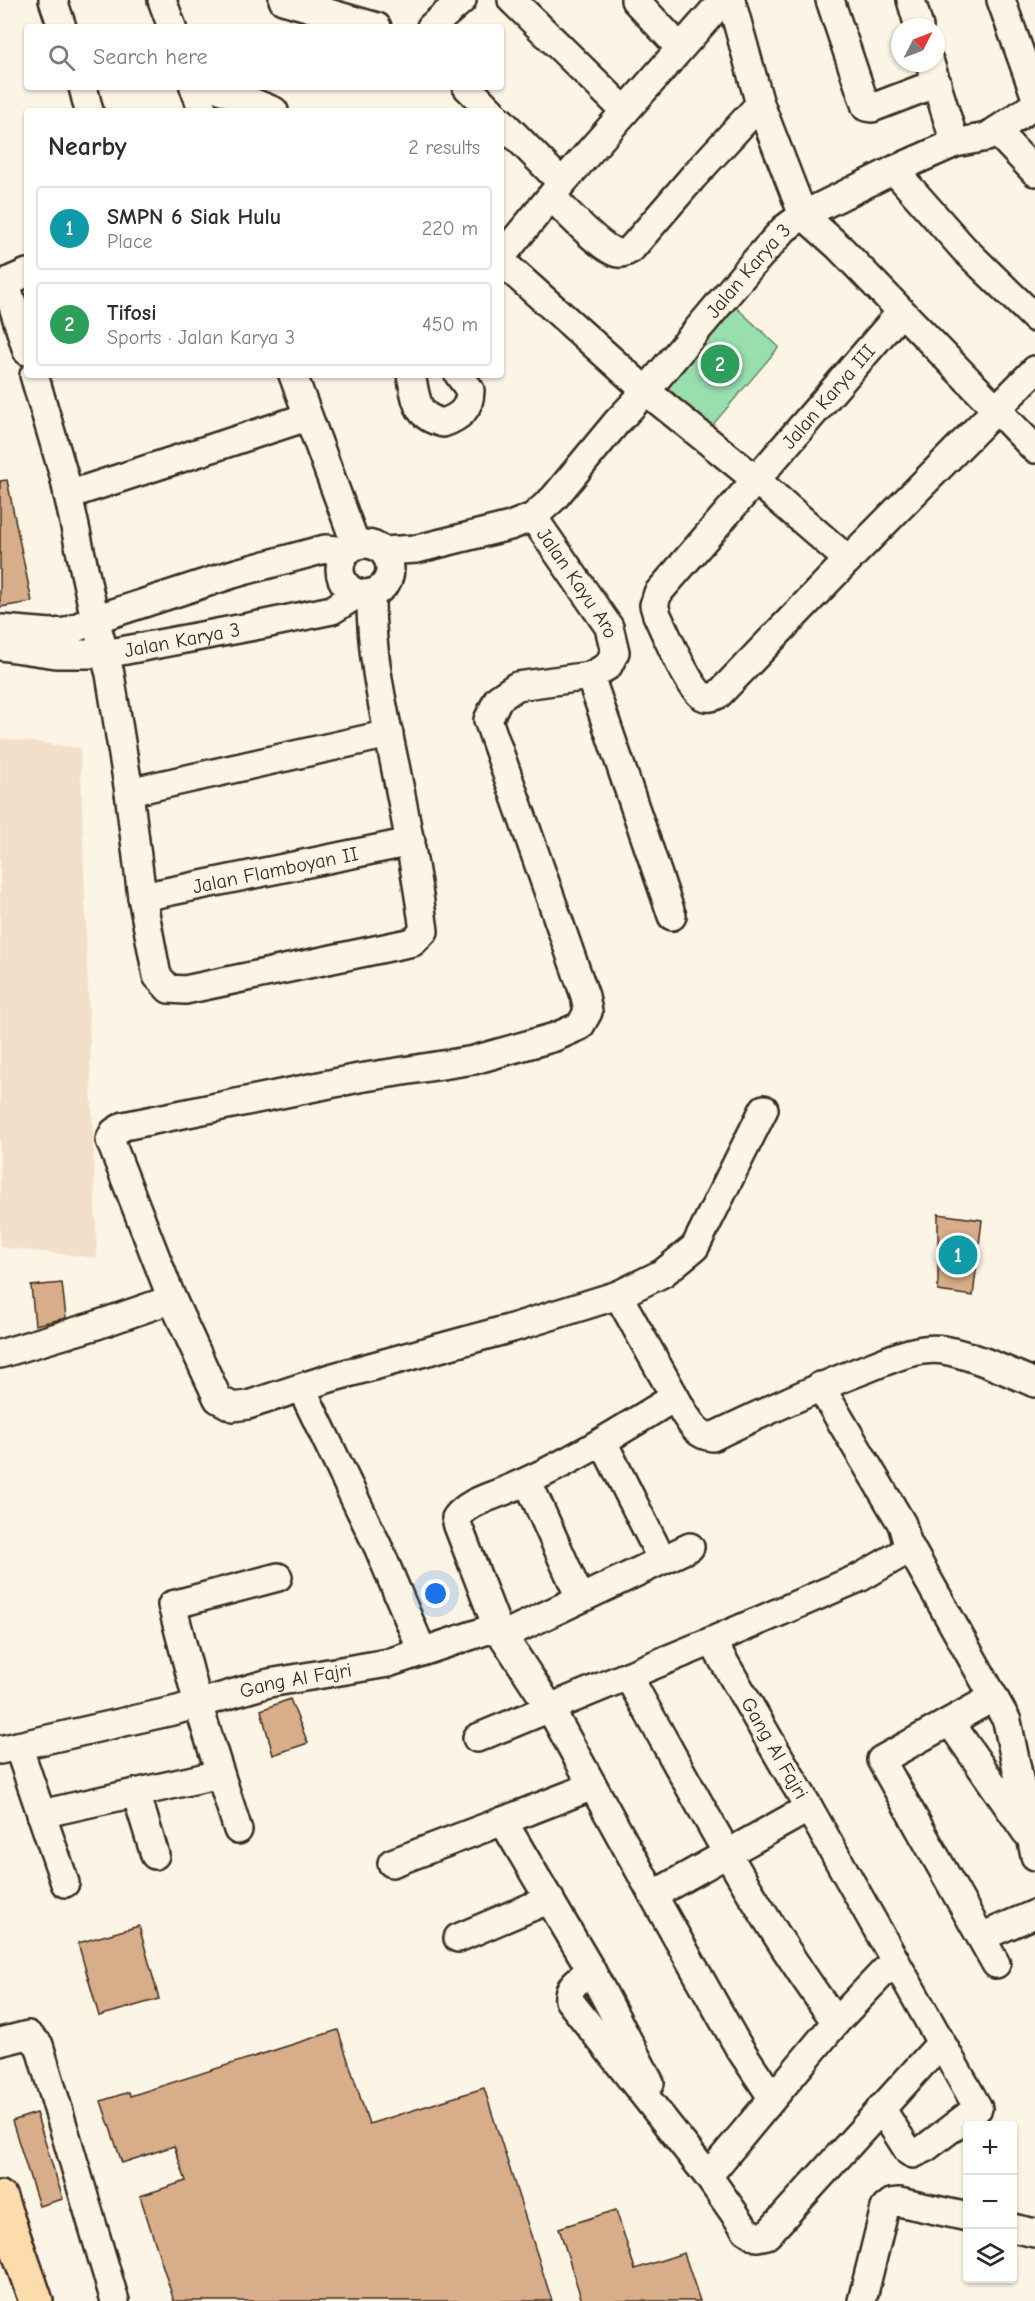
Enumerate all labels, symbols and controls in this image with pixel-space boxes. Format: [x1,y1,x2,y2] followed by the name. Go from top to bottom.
[891,18,945,72] north arrow
[24,24,504,90] search box
[45,41,78,74] icon: search
[93,44,208,70] text: Search here
[48,132,127,162] text: Nearby
[408,136,480,159] text: 2 results
[107,204,281,230] text: SMPN 6 Siak Hulu
[66,217,73,240] text: 1
[422,217,478,240] text: 220 m
[701,219,795,323] street label: Jalan Karya 3
[107,230,153,253] text: Place
[107,300,157,326] text: Tifosi
[65,313,74,336] text: 2
[422,313,478,336] text: 450 m
[107,326,295,349] text: Sports · Jalan Karya 3
[777,340,880,454] street label: Jalan Karya III
[700,342,740,386] pin: 2
[532,523,622,640] street label: Jalan Kayu Aro
[122,618,242,662] street label: Jalan Karya 3
[191,842,360,898] street label: Jalan Flamboyan II
[938,1232,978,1278] pin: 1
[421,1579,450,1608] your location
[237,1658,353,1703] street label: Gang Al Fajri
[736,1693,813,1803] street label: Gang Al Fajri
[963,2121,1017,2283] map controls
[963,2121,1017,2175] button: +
[963,2175,1017,2229] button: −
[963,2229,1017,2283] button: layers

